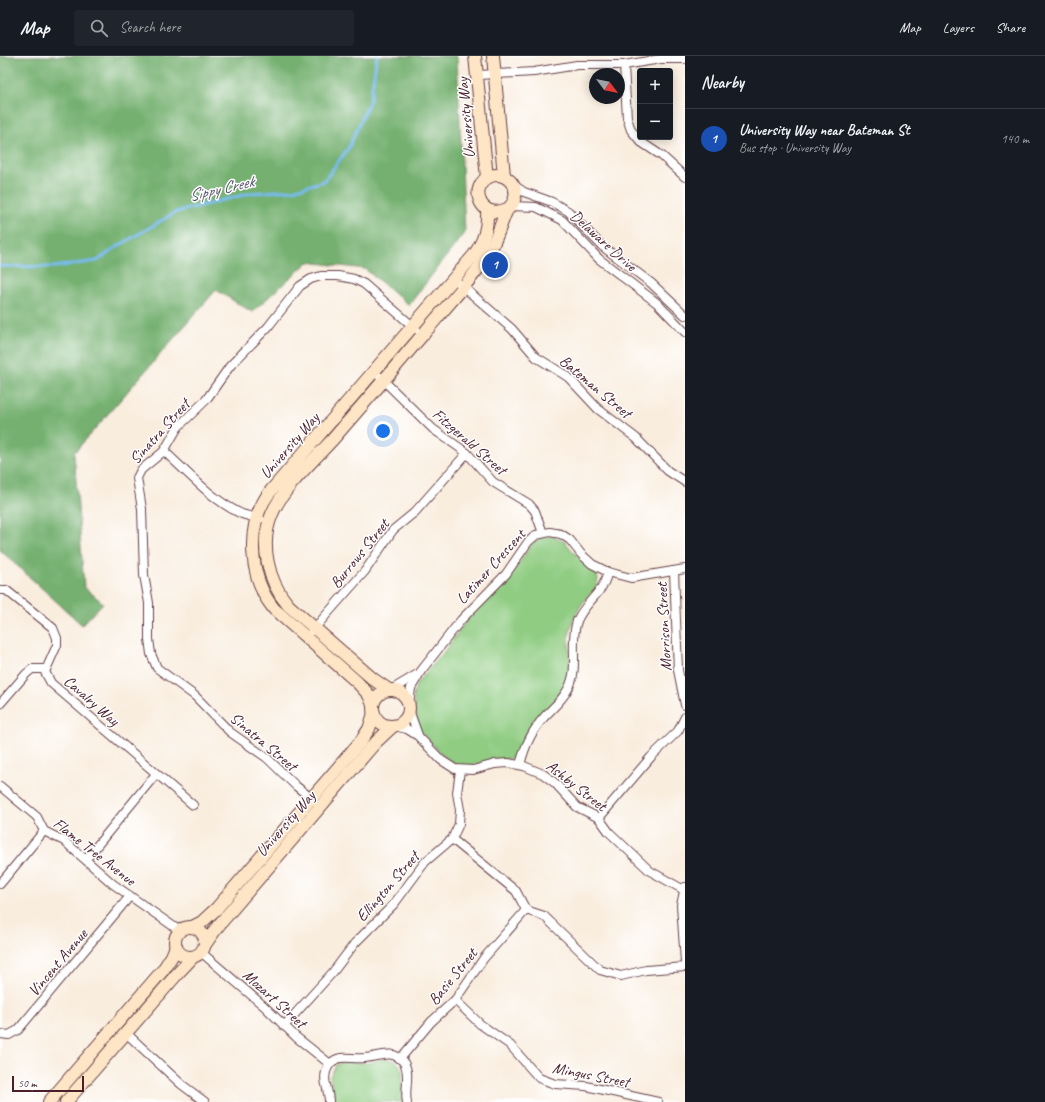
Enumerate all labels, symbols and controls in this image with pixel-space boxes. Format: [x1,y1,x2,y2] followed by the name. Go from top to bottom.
[74,10,354,46] search box
[20,16,50,40] text: Map
[88,17,110,39] icon: search
[120,18,181,37] text: Search here
[899,19,921,36] text: Map
[943,19,974,36] text: Layers
[996,19,1025,36] text: Share
[589,68,625,104] north arrow
[637,68,673,140] map controls
[637,68,673,104] button: +
[701,72,744,93] text: Nearby
[452,75,479,159] street label: University Way
[637,104,673,140] button: −
[739,121,910,140] text: University Way near Bateman St
[711,131,717,147] text: 1
[1001,131,1029,147] text: 140 m
[739,140,851,156] text: Bus stop · University Way
[187,170,258,206] water label: Sippy Creek
[566,206,642,277] street label: Delaware Drive
[482,250,508,280] pin: 1
[555,351,638,424] street label: Bateman Street
[125,393,196,468] street label: Sinatra Street
[428,404,513,481] street label: Fitzgerald Street
[256,407,325,483] street label: University Way
[373,421,393,441] your location
[326,514,395,592] street label: Burrows Street
[452,524,531,608] street label: Latimer Crescent
[652,581,676,672] street label: Morrison Street
[59,671,124,731] street label: Cavalry Way
[226,708,303,777] street label: Sinatra Street
[542,756,612,817] street label: Ashby Street
[252,785,321,861] street label: University Way
[49,813,141,891] street label: Flame Tree Avenue
[352,845,425,926] street label: Ellington Street
[24,923,93,1001] street label: Vincent Avenue
[424,943,483,1009] street label: Basie Street
[239,965,312,1034] street label: Mozart Street
[551,1058,633,1093] street label: Mingus Street
[12,1074,84,1093] scale bar
[18,1076,37,1090] text: 50 m

